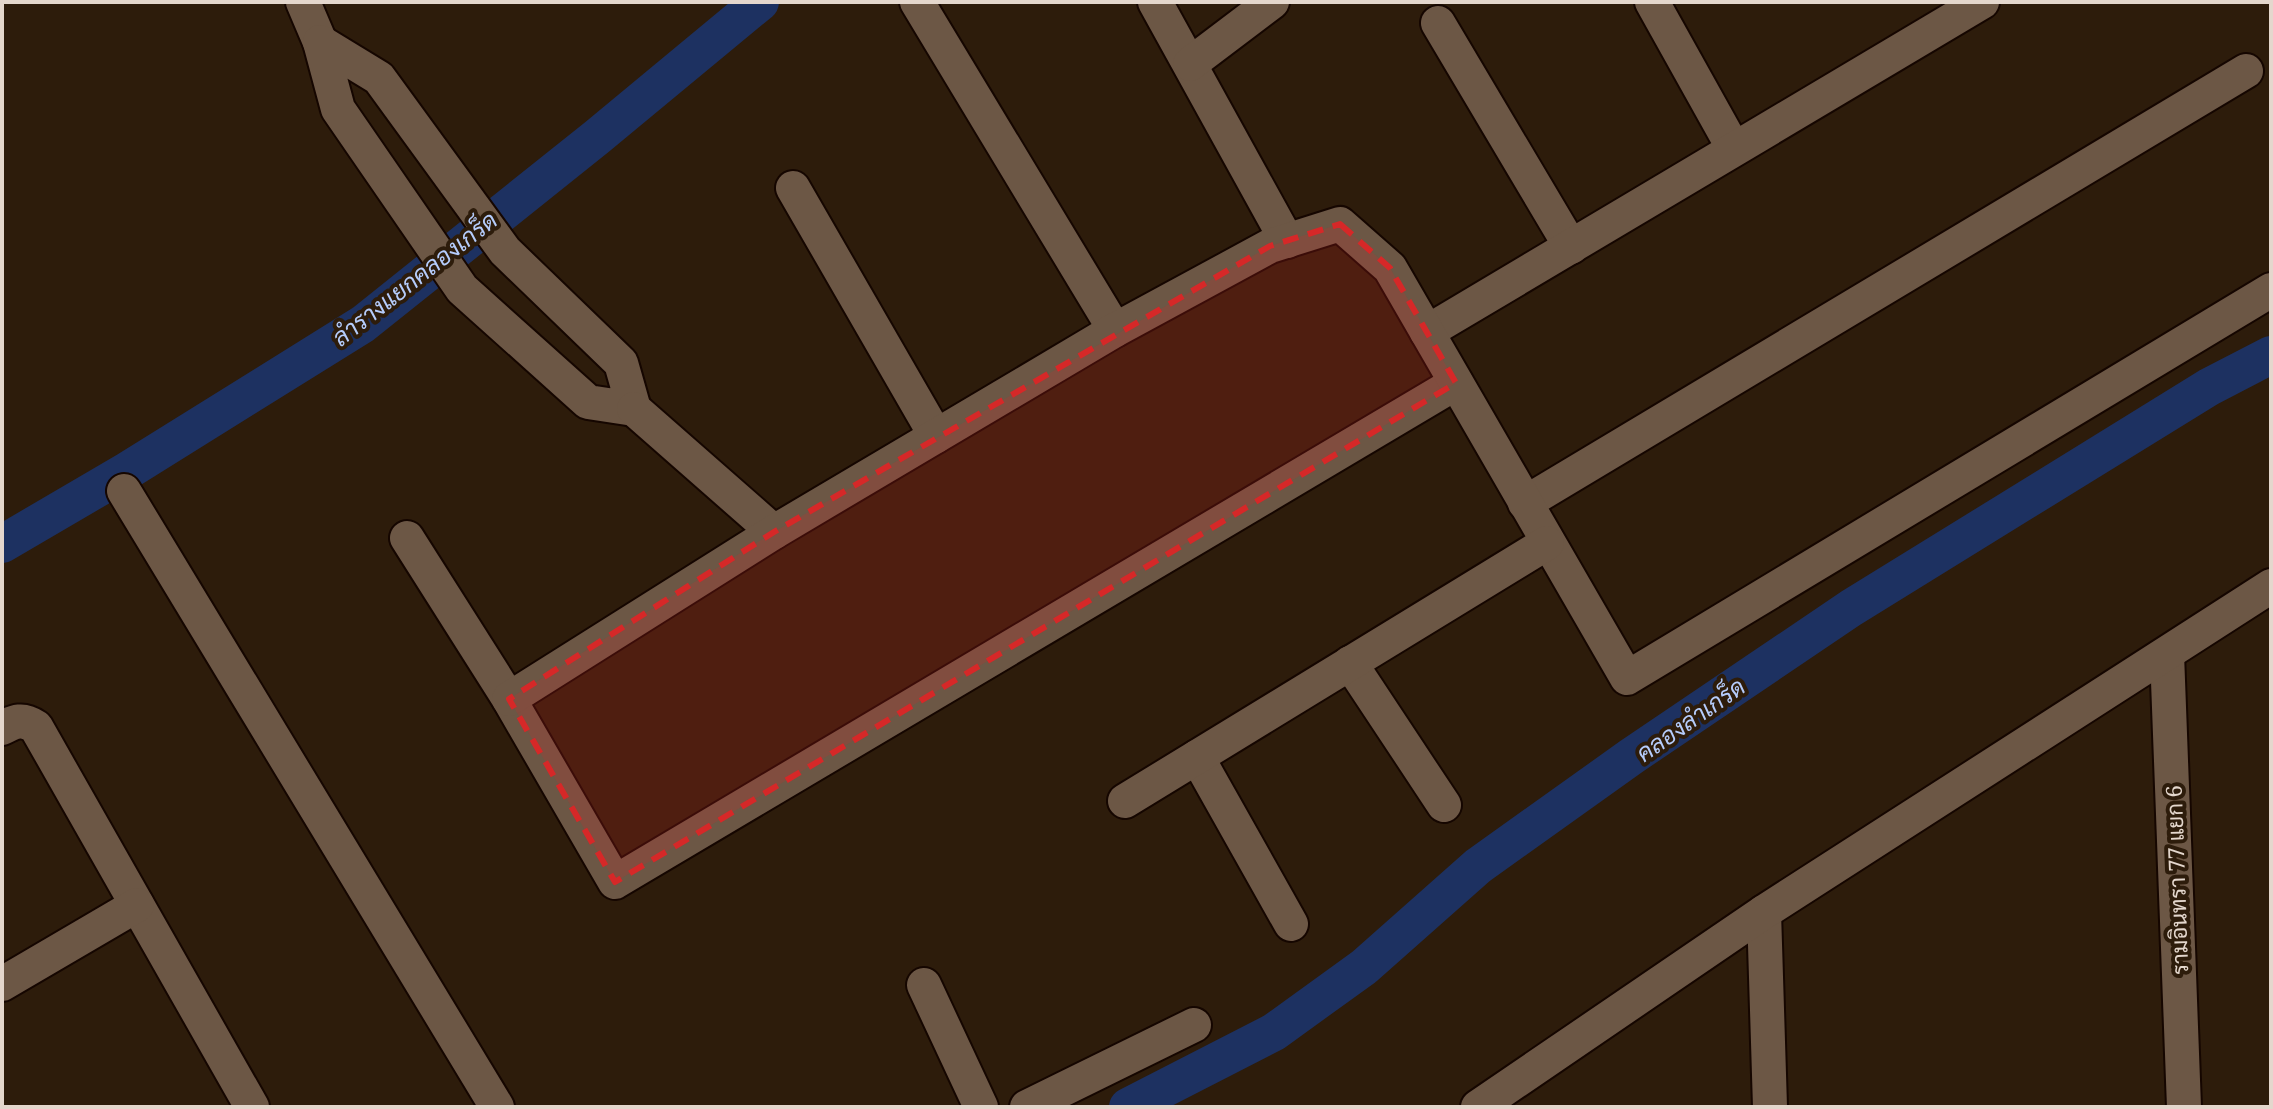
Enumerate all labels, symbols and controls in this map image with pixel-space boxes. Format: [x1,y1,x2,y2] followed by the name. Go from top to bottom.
[324,203,504,353] water label: ลำรางแยกคลองเกร็ด
[1629,669,1751,769] water label: คลองลำเกร็ด
[2158,785,2194,975] street label: รามอินทรา 77 แยก 6

